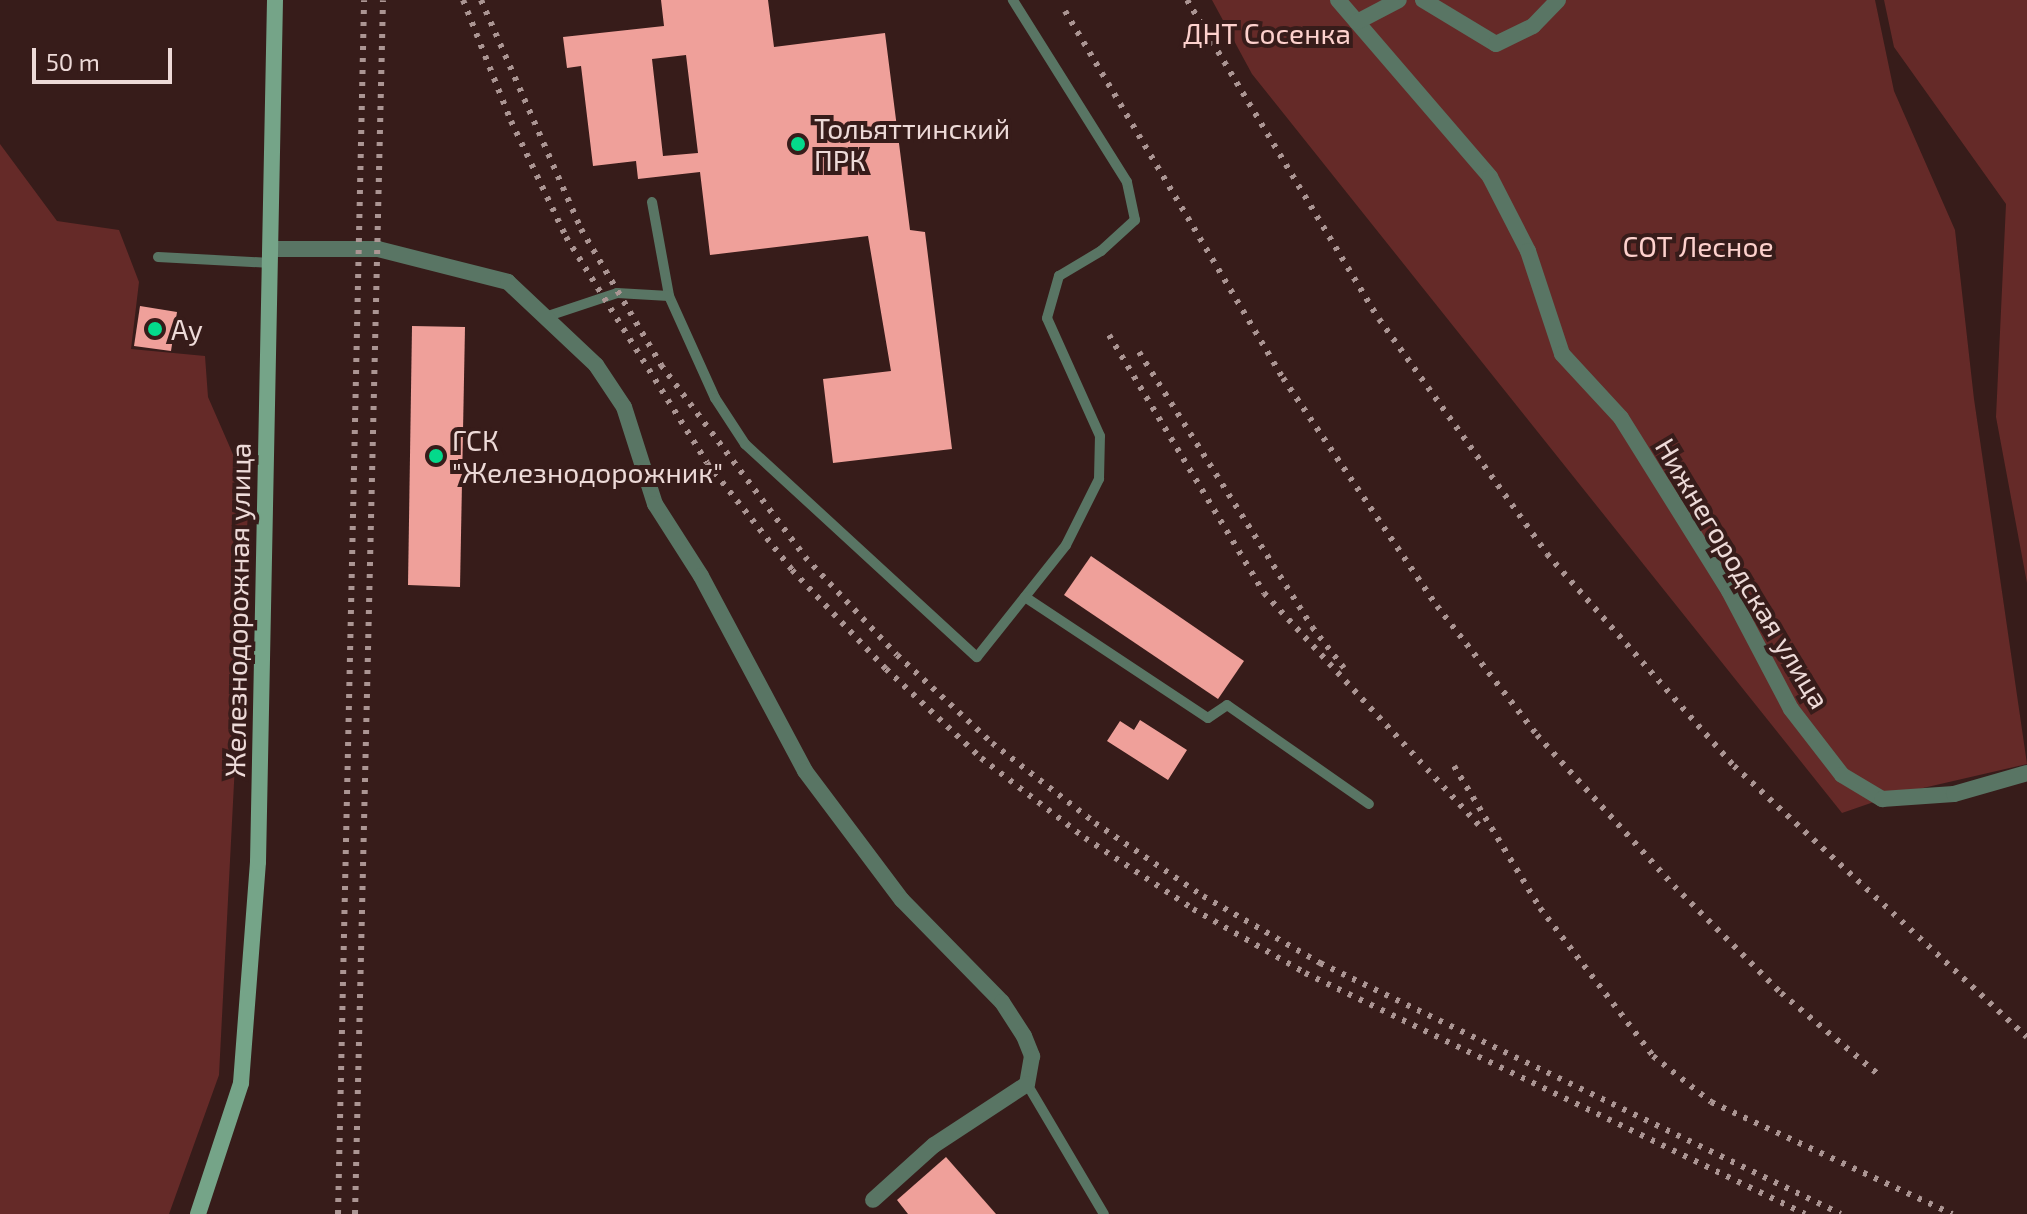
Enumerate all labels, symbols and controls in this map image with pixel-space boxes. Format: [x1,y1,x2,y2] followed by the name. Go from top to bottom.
[1183,16,1351,50] park label: ДНТ Сосенка
[36,32,176,82] scale bar
[46,47,100,76] text: 50 m
[814,111,1010,177] place label: Тольяттинский ПРК
[789,135,807,153] marker: Тольяттинский ПРК
[1622,229,1774,263] park label: СОТ Лесное
[171,312,203,346] place label: Ау
[146,320,164,338] marker: Ау
[452,423,723,489] place label: ГСК "Железнодорожник"
[1649,432,1837,714] street label: Нижнегородская улица
[217,442,257,778] street label: Железнодорожная улица
[427,447,445,465] marker: ГСК "Железнодорожник"

